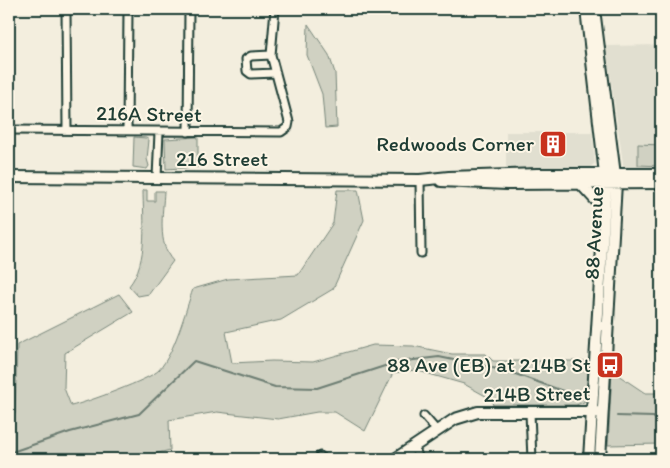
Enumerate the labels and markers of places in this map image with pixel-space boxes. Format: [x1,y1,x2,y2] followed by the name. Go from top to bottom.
[538,129,568,159] building icon: Redwoods Corner
[376,131,535,156] place label: Redwoods Corner
[595,350,625,380] bus stop icon: 88 Ave (EB) at 214B St
[387,352,591,377] place label: 88 Ave (EB) at 214B St

